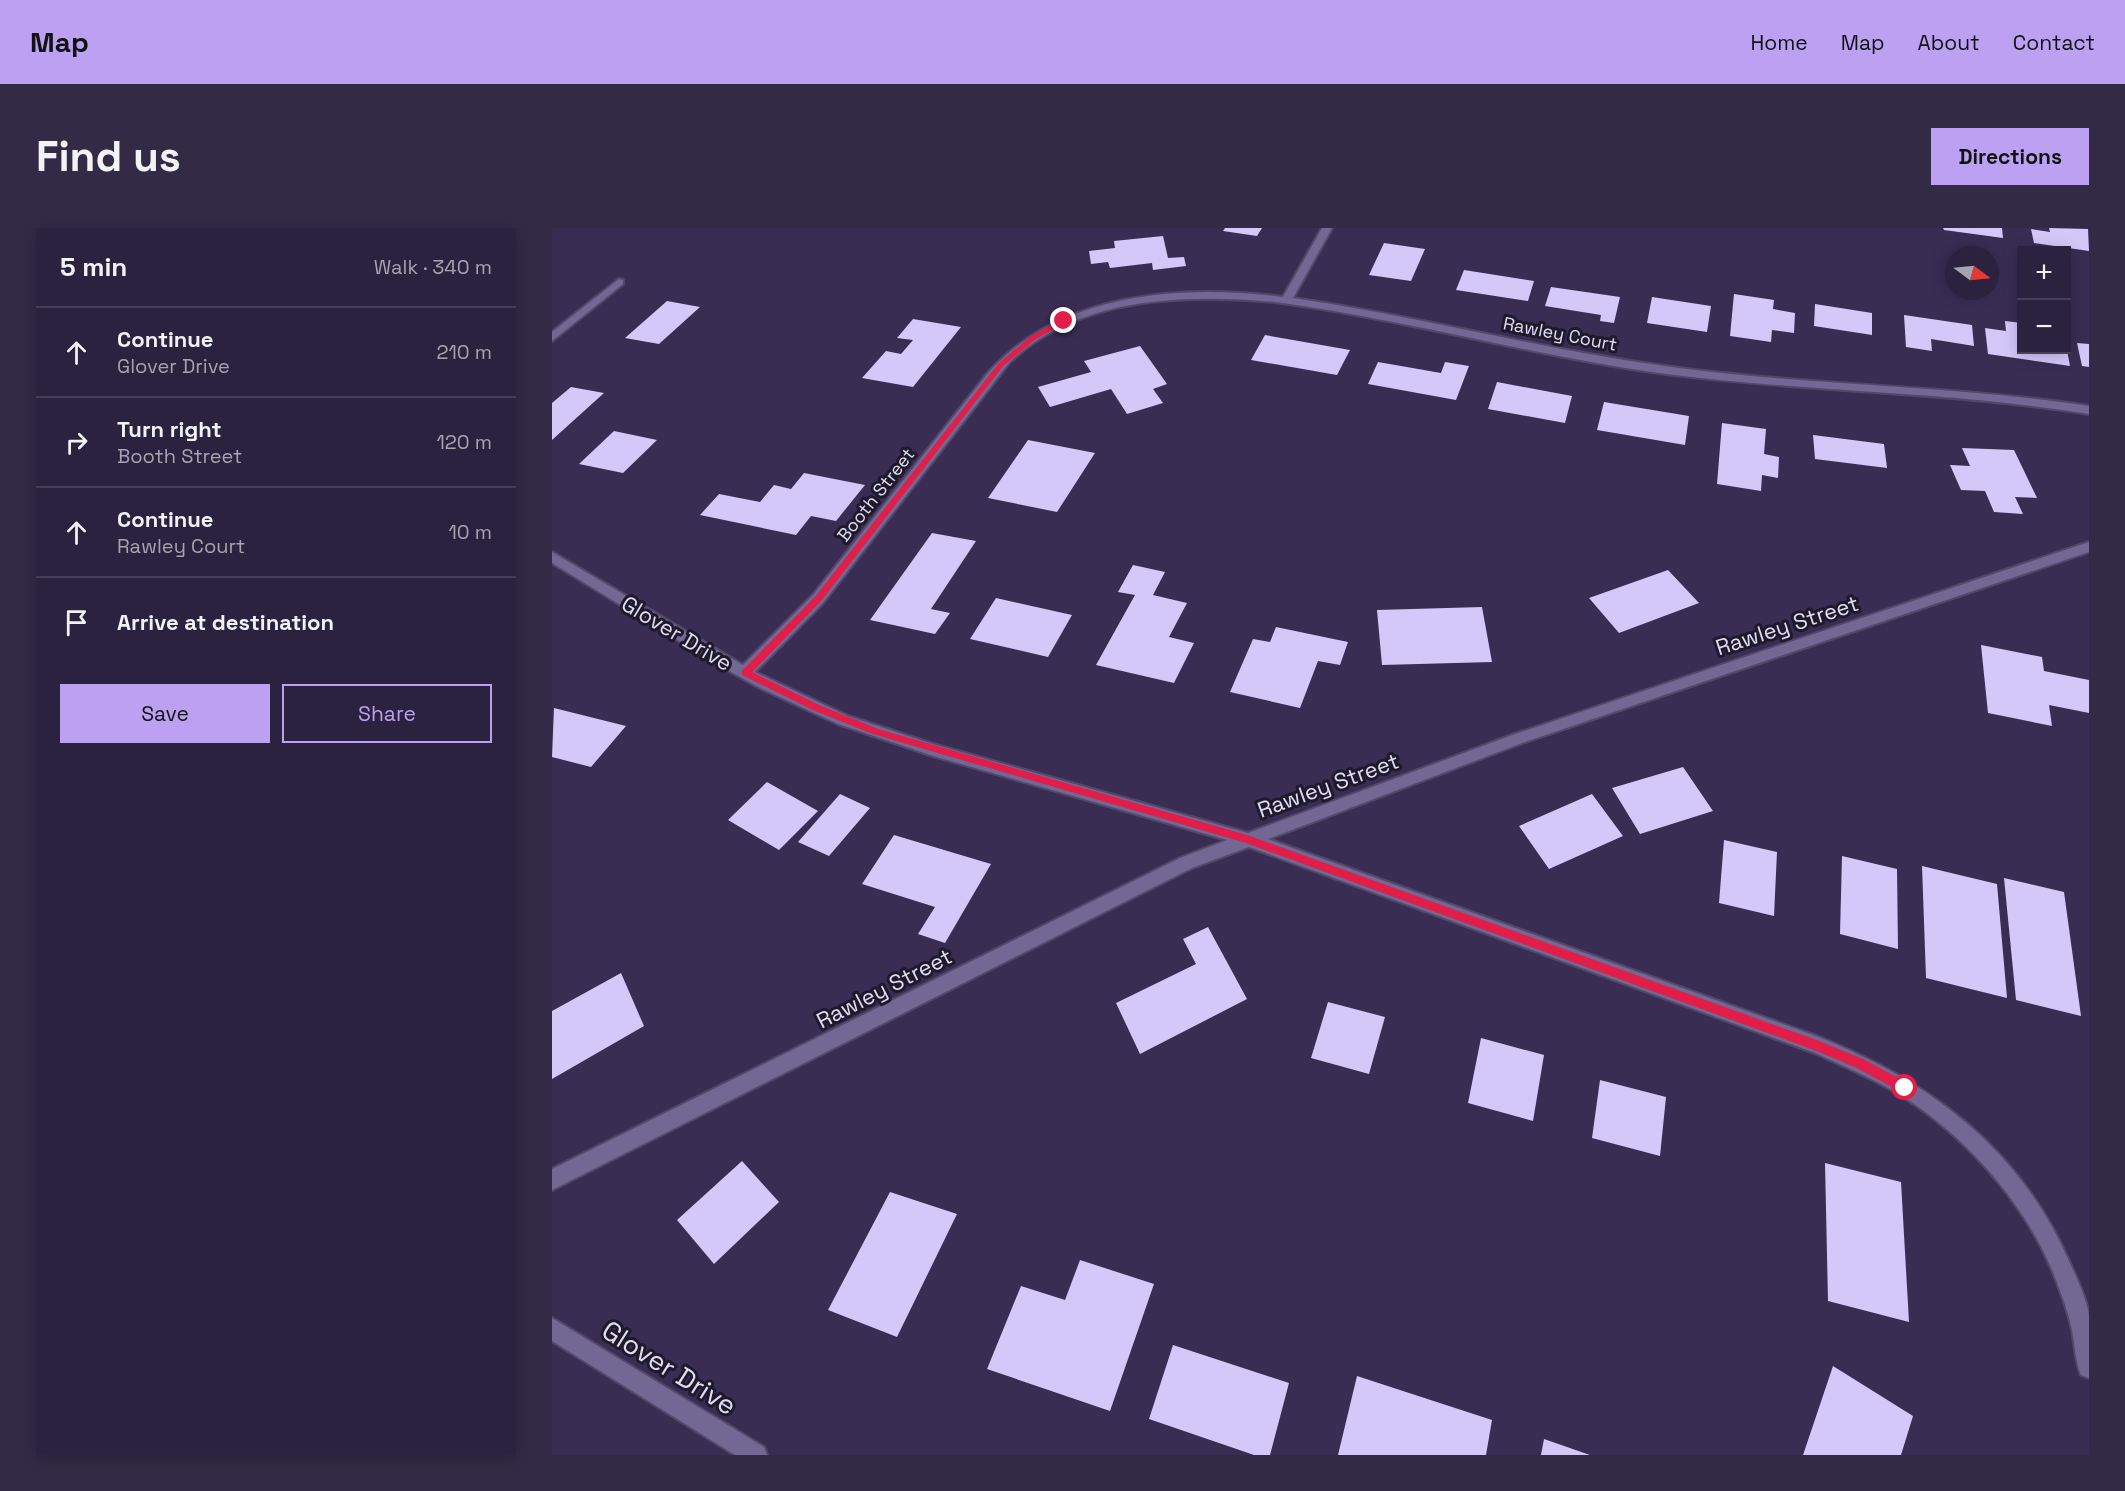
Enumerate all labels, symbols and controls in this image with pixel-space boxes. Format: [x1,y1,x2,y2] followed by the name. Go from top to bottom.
[30,24,89,60] text: Map
[1750,29,1808,56] text: Home
[1841,29,1885,56] text: Map
[1918,29,1980,56] text: About
[2013,29,2095,56] text: Contact
[1931,128,2089,185] button: Directions
[36,130,181,183] text: Find us
[1945,246,1999,300] north arrow
[2017,246,2071,354] map controls
[2017,246,2071,300] button: +
[60,250,127,284] text: 5 min
[374,254,492,280] text: Walk · 340 m
[2017,300,2071,354] button: −
[1050,307,1076,333] route end
[1501,311,1619,356] street label: Rawley Court
[117,325,213,353] text: Continue
[60,336,93,369] icon: ahead
[436,339,492,365] text: 210 m
[117,353,230,379] text: Glover Drive
[117,415,222,443] text: Turn right
[60,426,93,459] icon: right
[436,429,492,455] text: 120 m
[117,443,242,469] text: Booth Street
[832,443,919,546] street label: Booth Street
[117,505,213,533] text: Continue
[60,516,93,549] icon: ahead
[448,519,492,545] text: 10 m
[117,533,245,559] text: Rawley Court
[617,589,737,677] street label: Glover Drive
[1712,589,1862,661] street label: Rawley Street
[60,606,93,639] icon: arrive
[117,608,334,636] text: Arrive at destination
[60,684,270,743] button: Save
[282,684,492,743] button: Share
[1253,746,1403,824] street label: Rawley Street
[811,942,957,1034] street label: Rawley Street
[1891,1074,1917,1100] route start
[595,1312,743,1423] street label: Glover Drive

